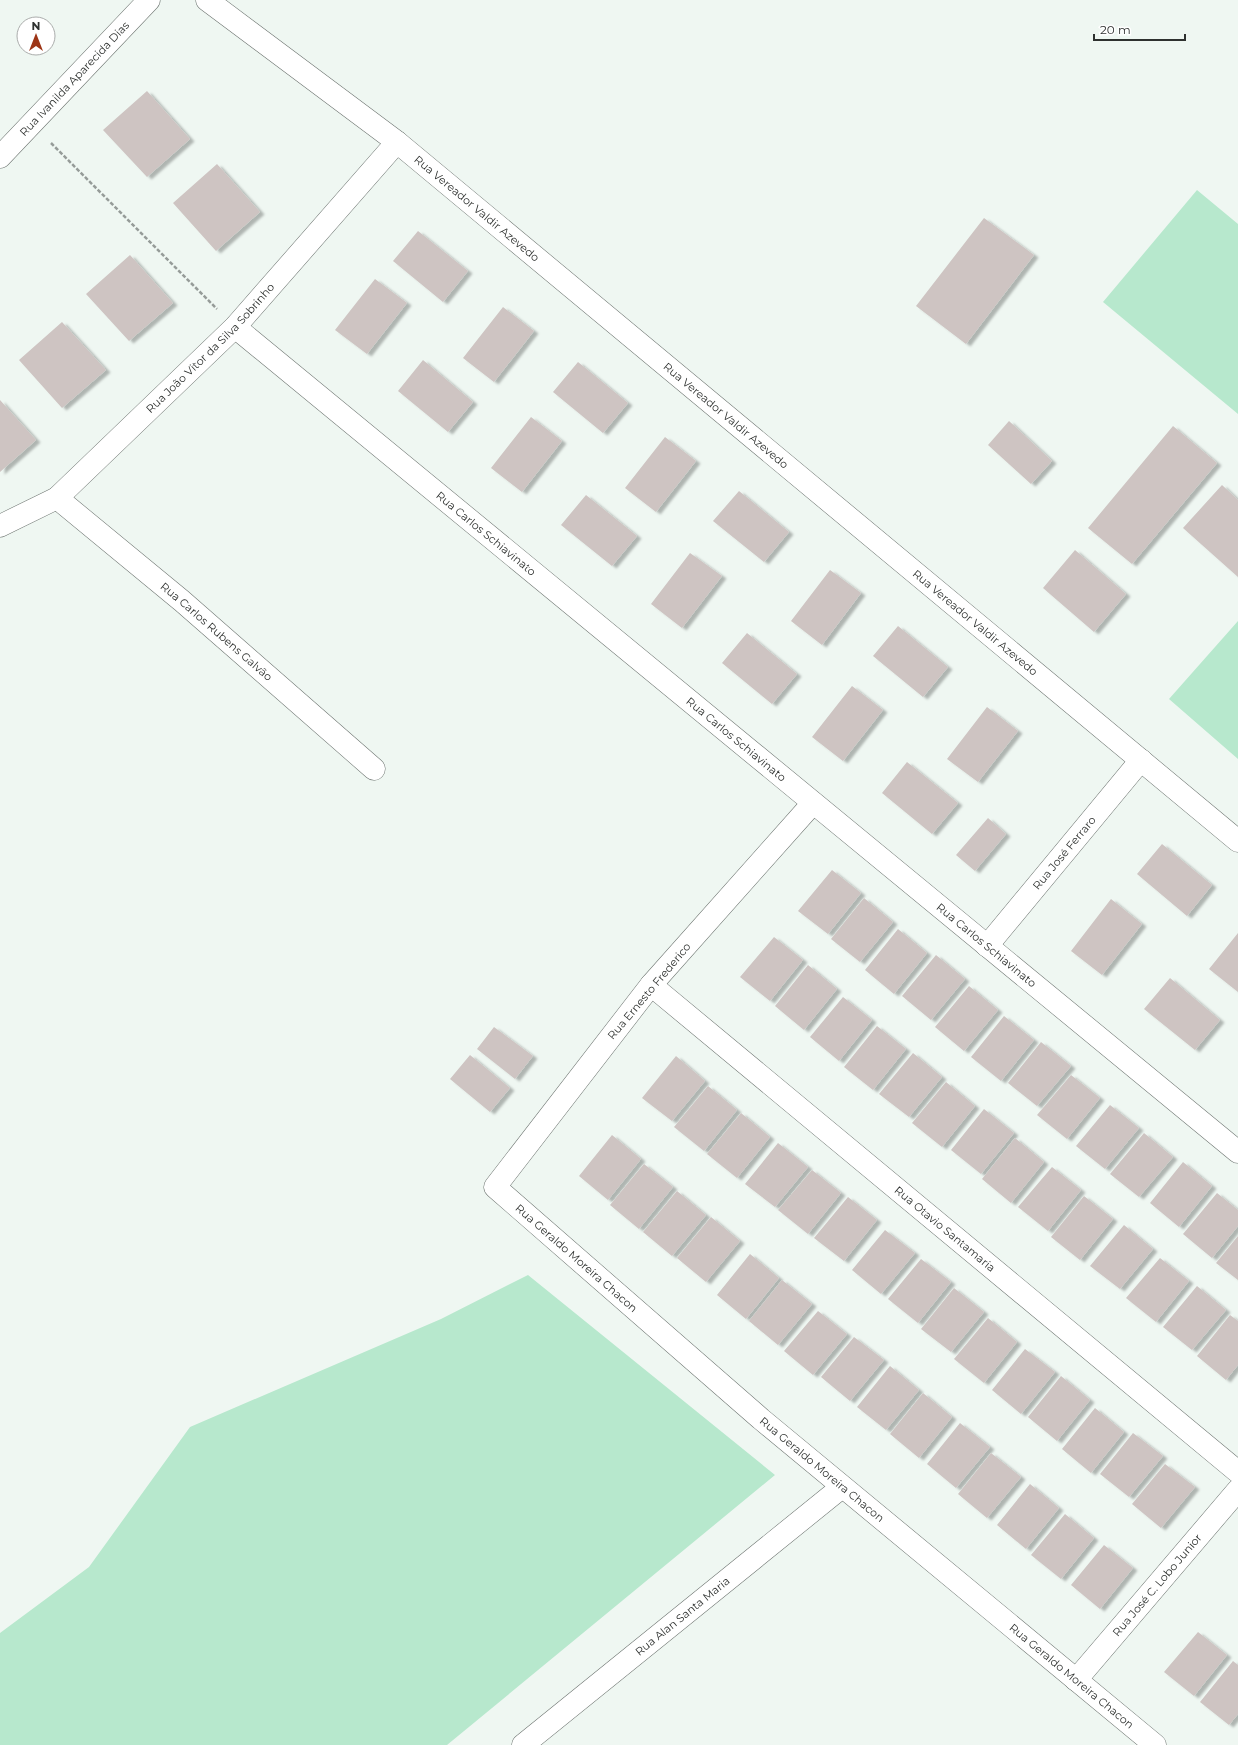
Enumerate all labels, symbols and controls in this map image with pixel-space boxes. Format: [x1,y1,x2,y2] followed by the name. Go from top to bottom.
[16,16,56,56] north arrow
[1094,16,1185,42] scale bar
[17,18,133,139] street label: Rua Ivanilda Aparecida Dias
[32,19,40,33] text: N
[1100,22,1131,37] text: 20 m
[411,152,542,264] street label: Rua Vereador Valdir Azevedo
[143,280,277,416] street label: Rua João Vitor da Silva Sobrinho
[661,359,792,472] street label: Rua Vereador Valdir Azevedo
[433,488,539,579] street label: Rua Carlos Schiavinato
[910,566,1041,679] street label: Rua Vereador Valdir Azevedo
[158,579,275,684] street label: Rua Carlos Rubens Galvão
[683,694,789,784] street label: Rua Carlos Schiavinato
[1030,813,1099,893] street label: Rua José Ferraro
[934,900,1039,990] street label: Rua Carlos Schiavinato
[604,940,694,1042] street label: Rua Ernesto Frederico
[892,1183,998,1275] street label: Rua Otavio Santamaria
[513,1201,640,1315] street label: Rua Geraldo Moreira Chacon
[757,1414,887,1525] street label: Rua Geraldo Moreira Chacon
[1109,1531,1205,1639] street label: Rua José C. Lobo Junior
[632,1574,733,1659] street label: Rua Alan Santa Maria
[1006,1620,1137,1732] street label: Rua Geraldo Moreira Chacon

